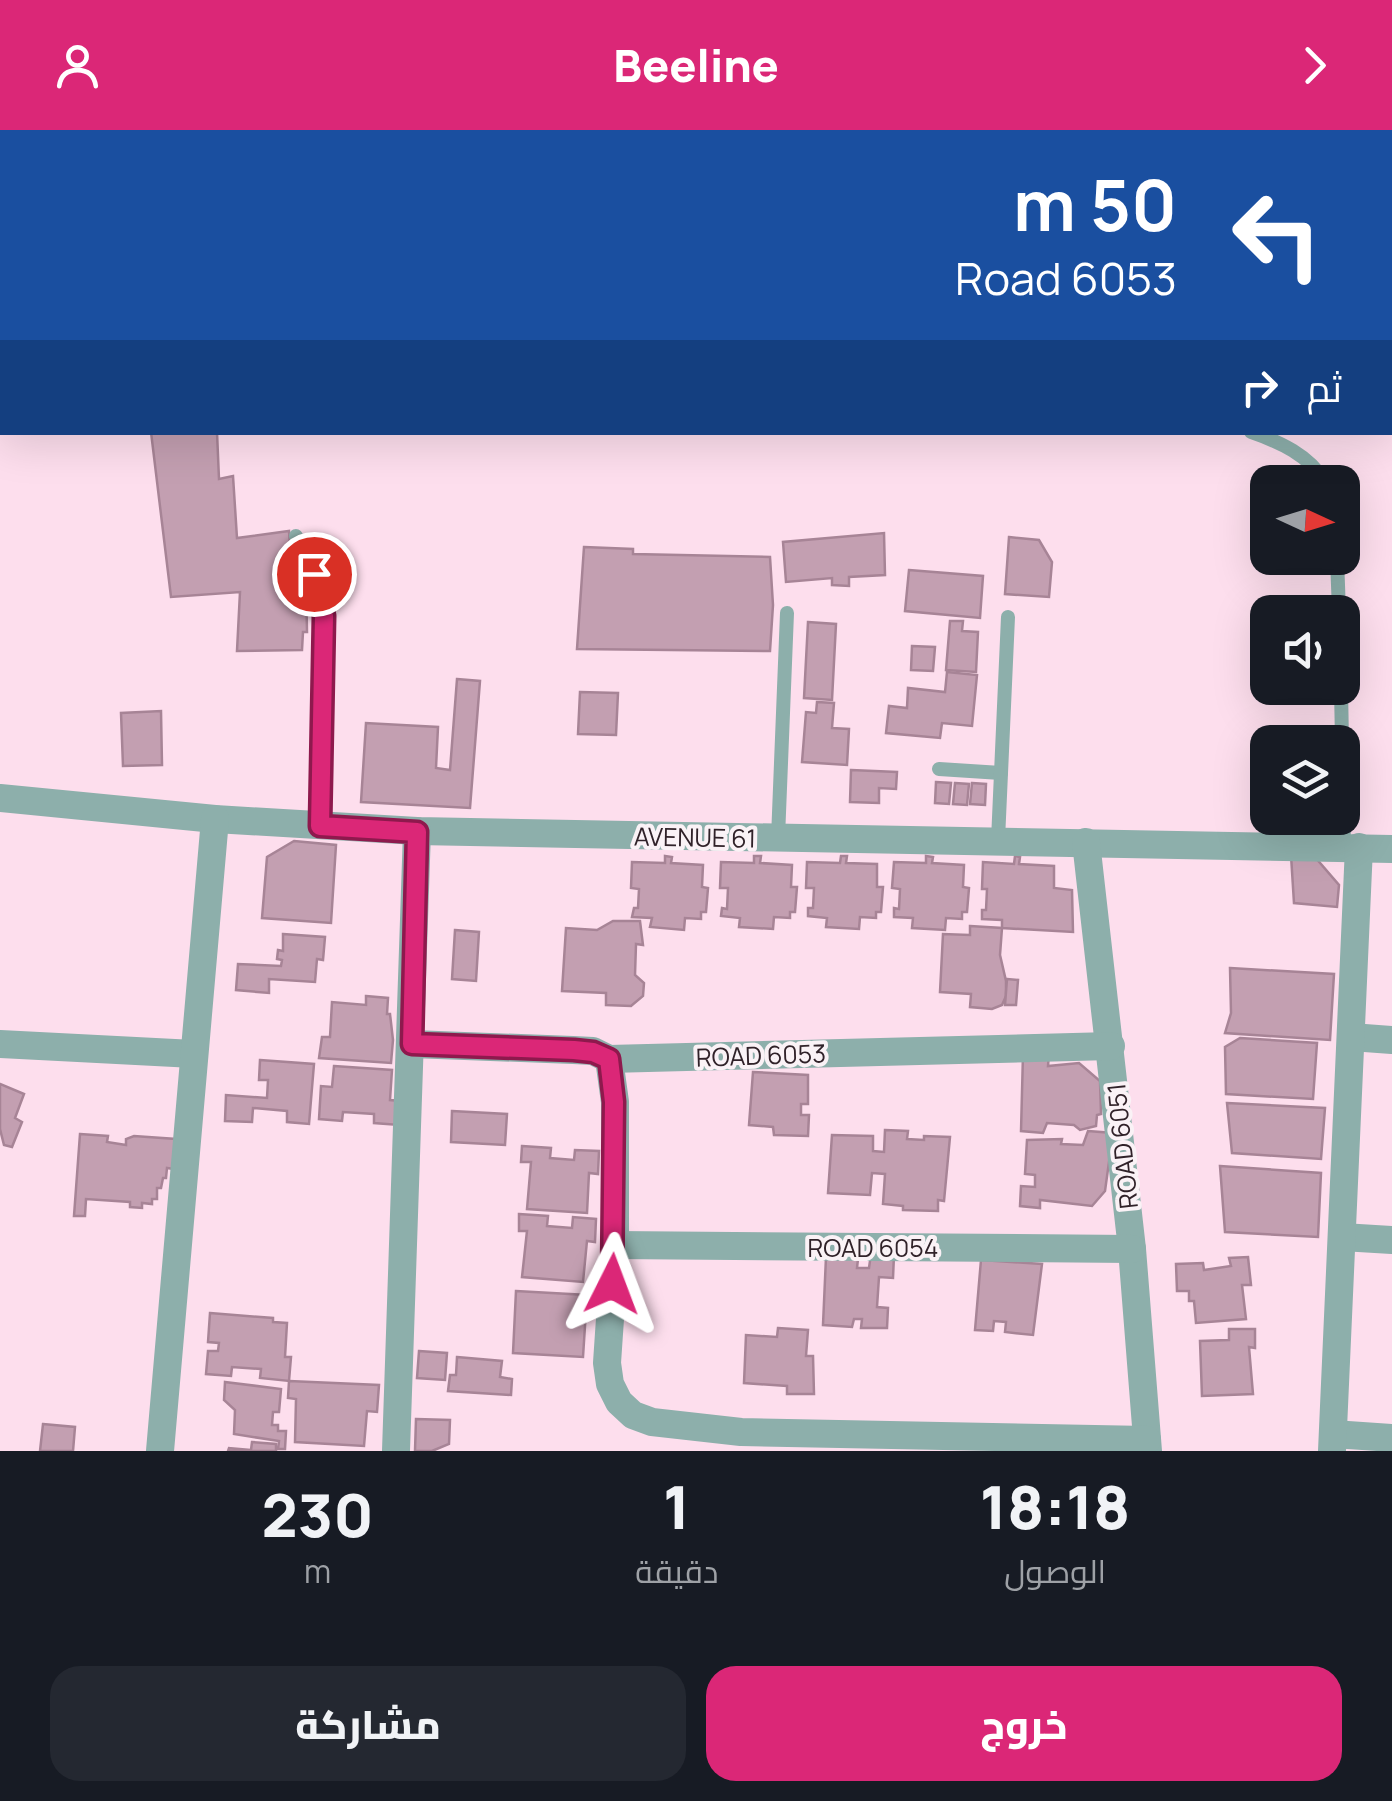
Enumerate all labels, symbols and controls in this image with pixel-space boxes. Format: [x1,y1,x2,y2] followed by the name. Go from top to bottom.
[613,34,779,96] text: Beeline
[50,38,105,93] icon: person
[1287,38,1342,93] icon: forward
[1013,156,1177,252] text: 50 m
[1212,170,1342,300] icon: left
[955,247,1177,309] text: Road 6053
[1232,360,1287,415] icon: right
[1307,361,1342,413] text: ثم
[1250,465,1360,575] north arrow
[1250,465,1360,835] map controls
[272,532,357,617] pin
[287,547,342,602] icon: arrive
[1250,595,1360,705] button: sound
[1250,725,1360,835] button: layers
[634,818,756,856] street label: AVENUE 61
[695,1035,827,1075] street label: ROAD 6053
[1098,1082,1146,1210] street label: ROAD 6051
[808,1230,938,1265] street label: ROAD 6054
[560,1232,664,1336] position arrow
[663,1465,690,1547] text: 1
[980,1465,1131,1547] text: 18:18
[262,1473,374,1555] text: 230
[304,1549,331,1593] text: m
[635,1549,718,1593] text: دقيقة
[1004,1549,1106,1593] text: الوصول
[50,1666,686,1781] button: مشاركة
[706,1666,1342,1781] button: خروج

